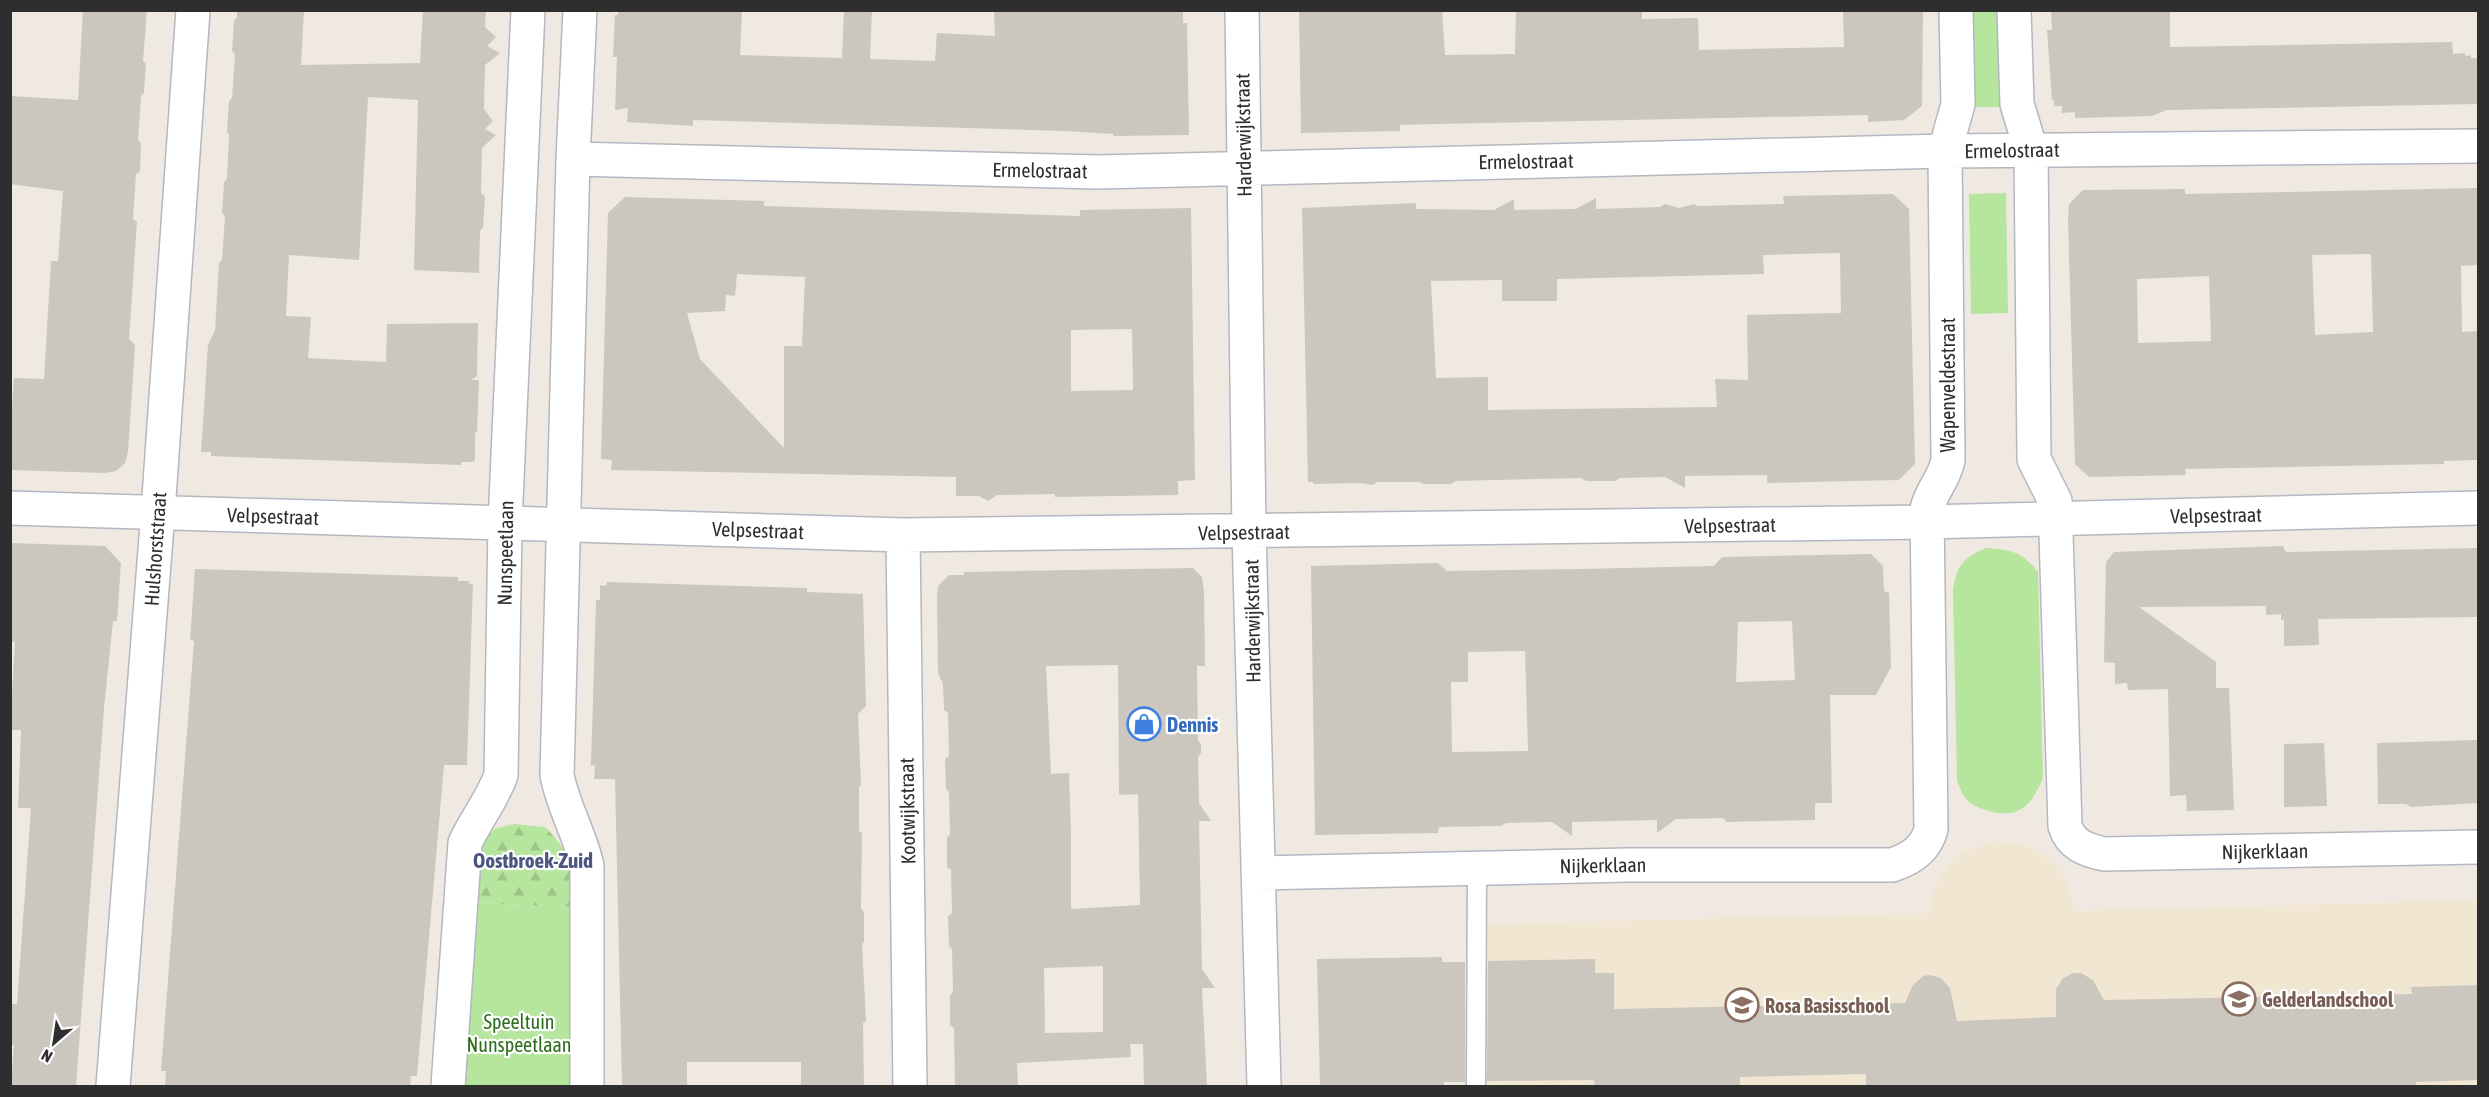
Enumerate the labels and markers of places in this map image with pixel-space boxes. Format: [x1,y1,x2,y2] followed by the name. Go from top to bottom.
[1126,706,1162,742] shop icon: Dennis
[1167,713,1218,736] place label: Dennis
[2221,981,2257,1017] school or university icon: Gelderlandschool
[1724,987,1760,1023] school or university icon: Rosa Basisschool
[2262,988,2394,1011] place label: Gelderlandschool
[1765,994,1890,1017] place label: Rosa Basisschool

